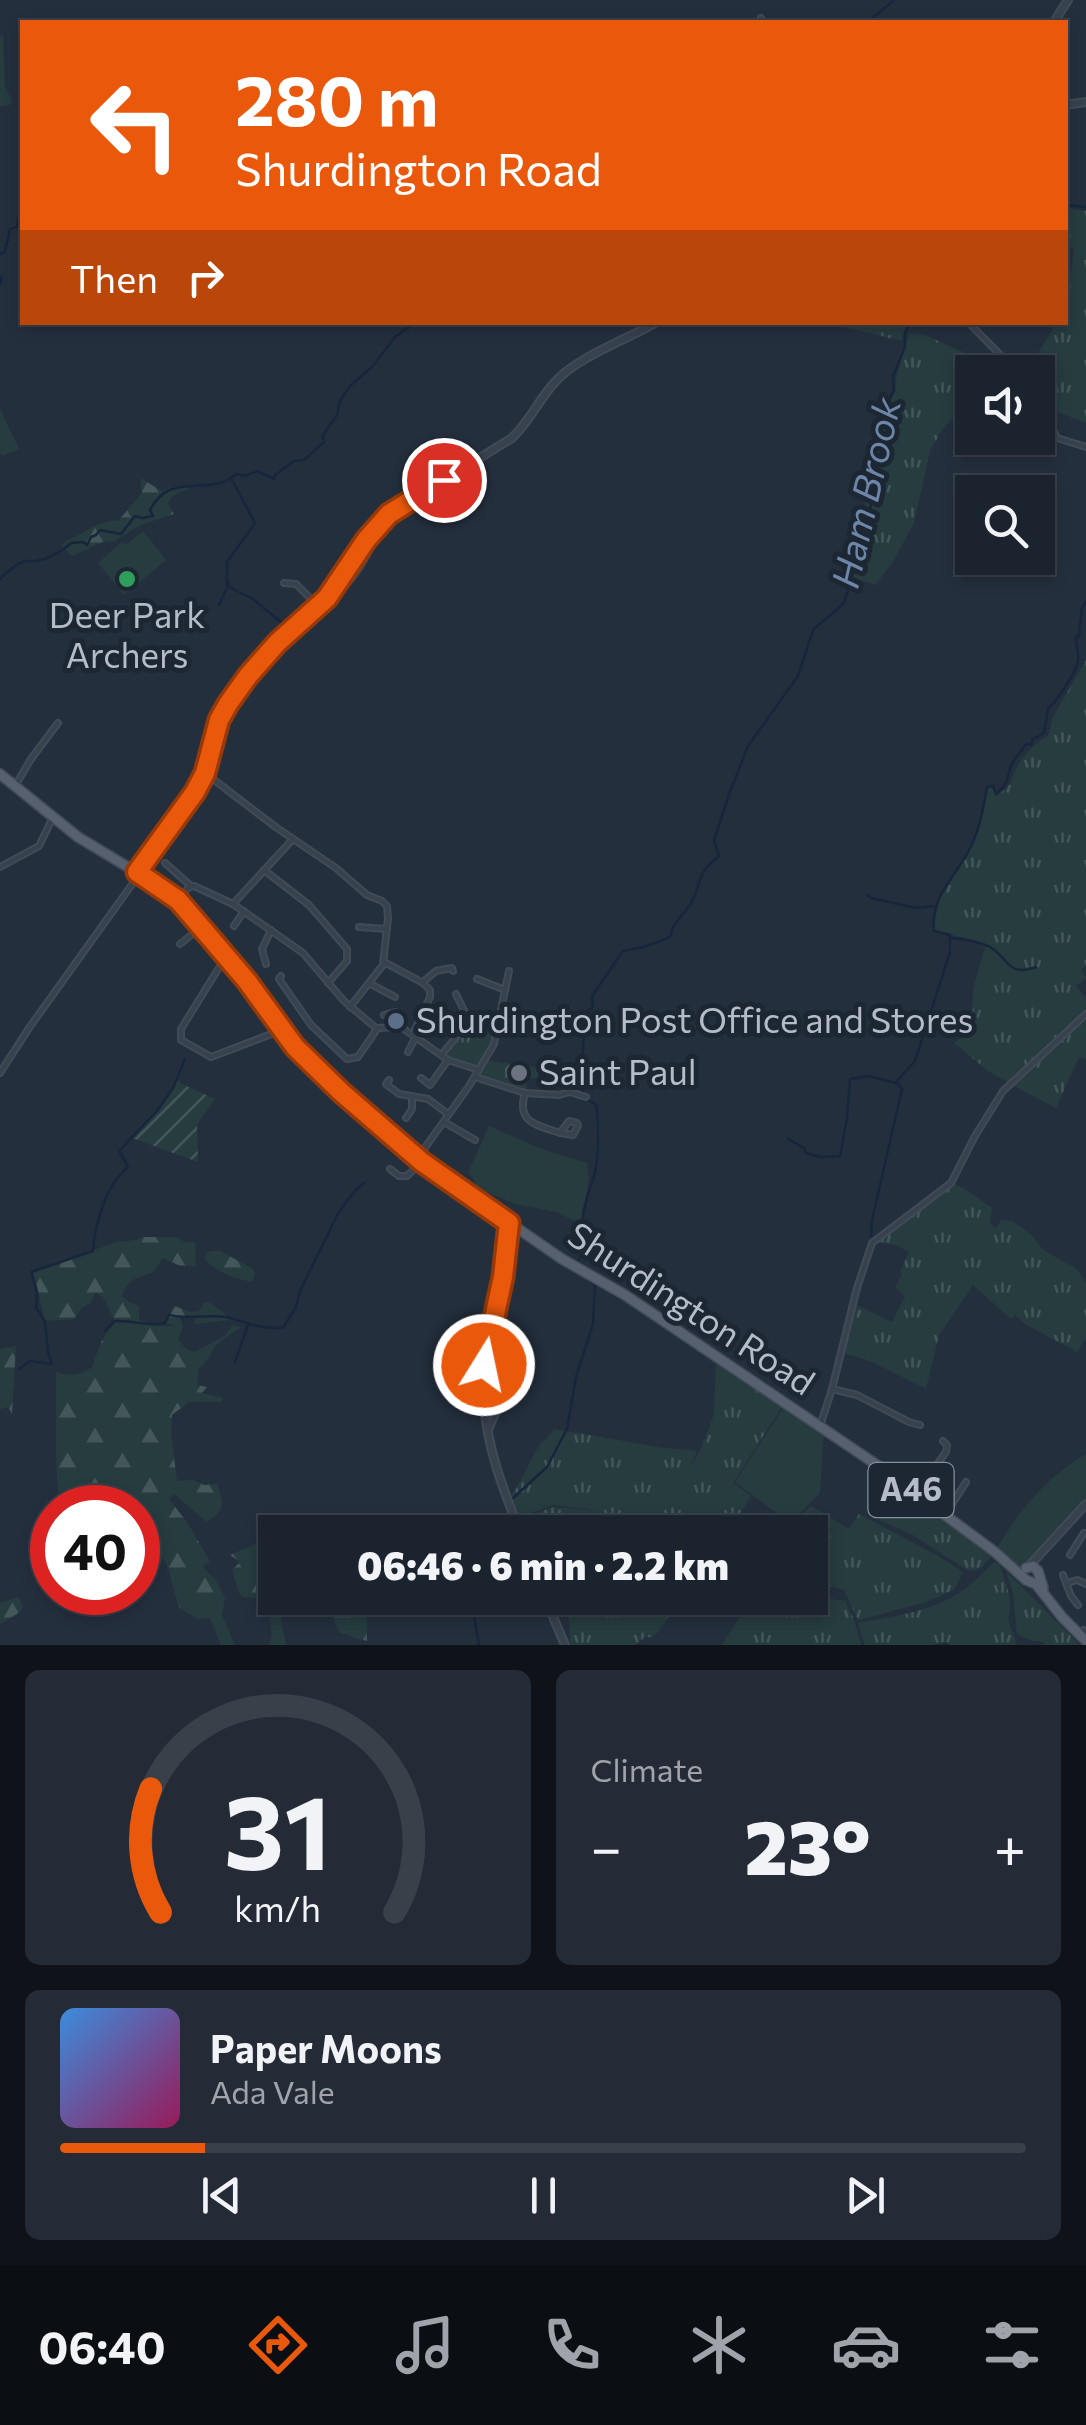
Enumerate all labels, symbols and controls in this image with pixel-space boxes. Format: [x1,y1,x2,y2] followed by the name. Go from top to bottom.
[235,55,439,140] text: 280 m
[70,60,200,190] icon: left
[235,140,602,195] text: Shurdington Road
[178,250,233,305] icon: right
[70,254,158,301] text: Then
[955,355,1055,575] map controls
[955,355,1055,455] button: sound
[820,391,910,592] water label: Ham Brook
[402,438,487,523] pin
[417,453,472,508] icon: arrive
[955,475,1055,575] button: search
[116,568,138,590] marker: Deer Park Archers
[49,592,205,675] place label: Deer Park Archers
[416,997,973,1040] place label: Shurdington Post Office and Stores
[385,1010,407,1032] marker: Shurdington Post Office and Stores
[539,1049,697,1092] place label: Saint Paul
[508,1062,530,1084] marker: Saint Paul
[561,1211,824,1403] street label: Shurdington Road
[432,1313,536,1417] position arrow
[868,1463,954,1517] road number: A46
[30,1485,160,1615] speed limit sign: 40
[357,1541,729,1588] text: 06:46 · 6 min · 2.2 km
[591,1749,703,1789] text: Climate
[224,1764,332,1891] text: 31
[745,1799,871,1890] text: 23°
[591,1812,622,1879] text: −
[994,1812,1026,1879] text: +
[234,1886,321,1929] text: km/h
[210,2024,442,2071] text: Paper Moons
[210,2071,335,2111] text: Ada Vale
[194,2168,249,2223] icon: previous
[516,2168,571,2223] icon: pause
[838,2168,893,2223] icon: next
[243,2310,313,2380] icon: directions
[390,2310,460,2380] icon: music
[537,2310,607,2380] icon: phone
[684,2310,754,2380] icon: climate
[831,2310,901,2380] icon: car
[977,2310,1047,2380] icon: filters
[38,2318,166,2373] text: 06:40

